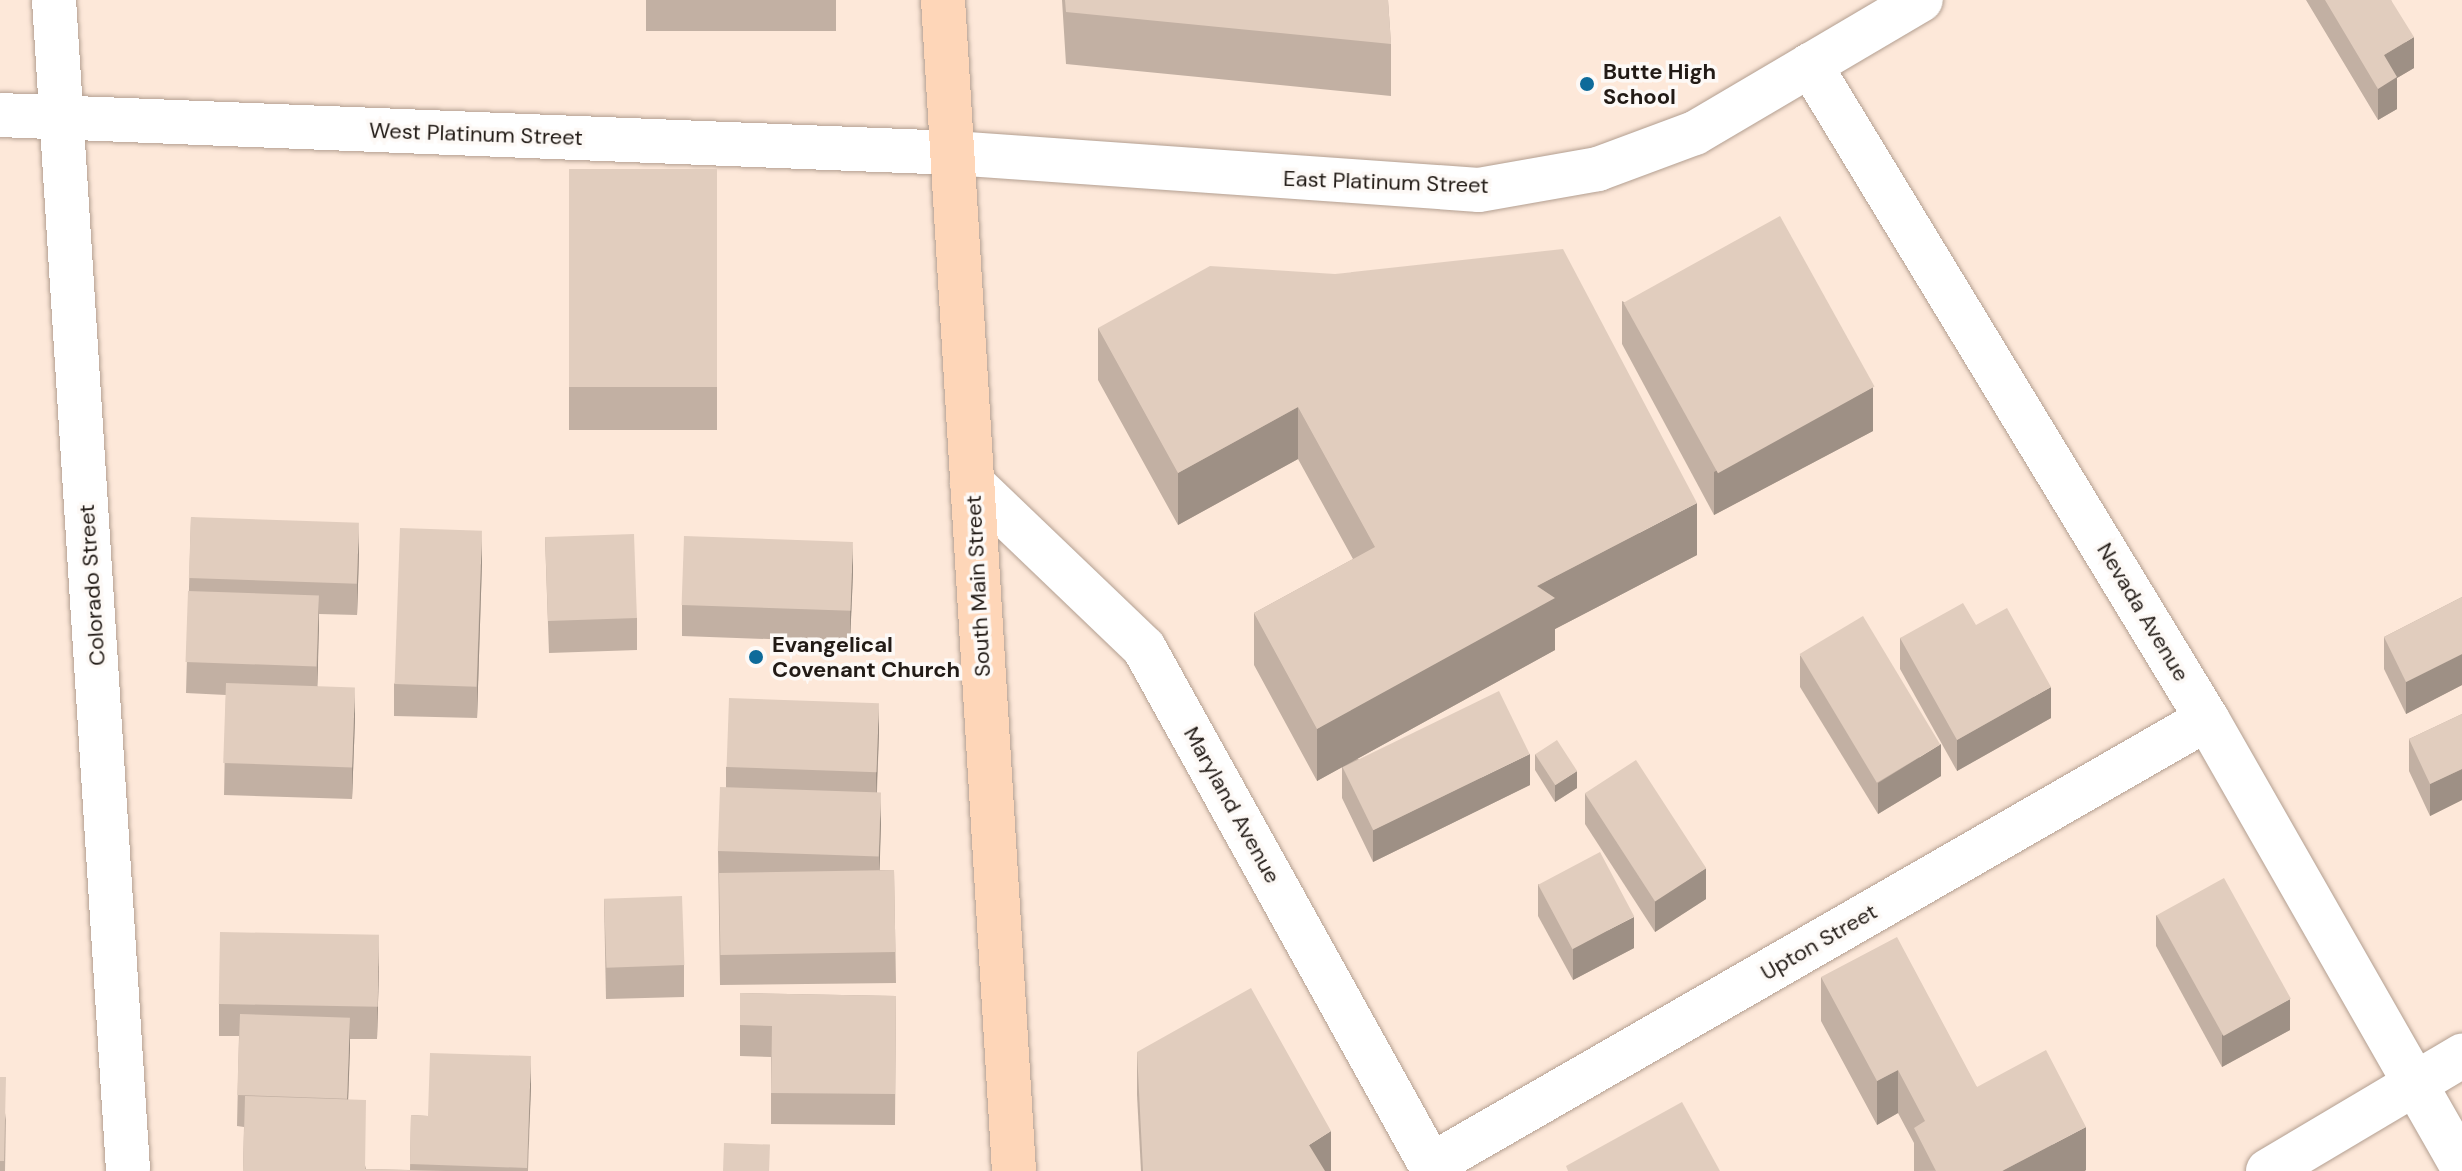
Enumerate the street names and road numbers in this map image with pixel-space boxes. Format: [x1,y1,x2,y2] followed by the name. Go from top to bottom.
[369,117,583,151] street label: West Platinum Street
[1283,165,1489,199] street label: East Platinum Street
[960,494,996,678] street label: South Main Street
[73,503,111,667] street label: Colorado Street
[2091,538,2195,686] street label: Nevada Avenue
[1178,722,1286,888] street label: Maryland Avenue
[1756,898,1882,986] street label: Upton Street

